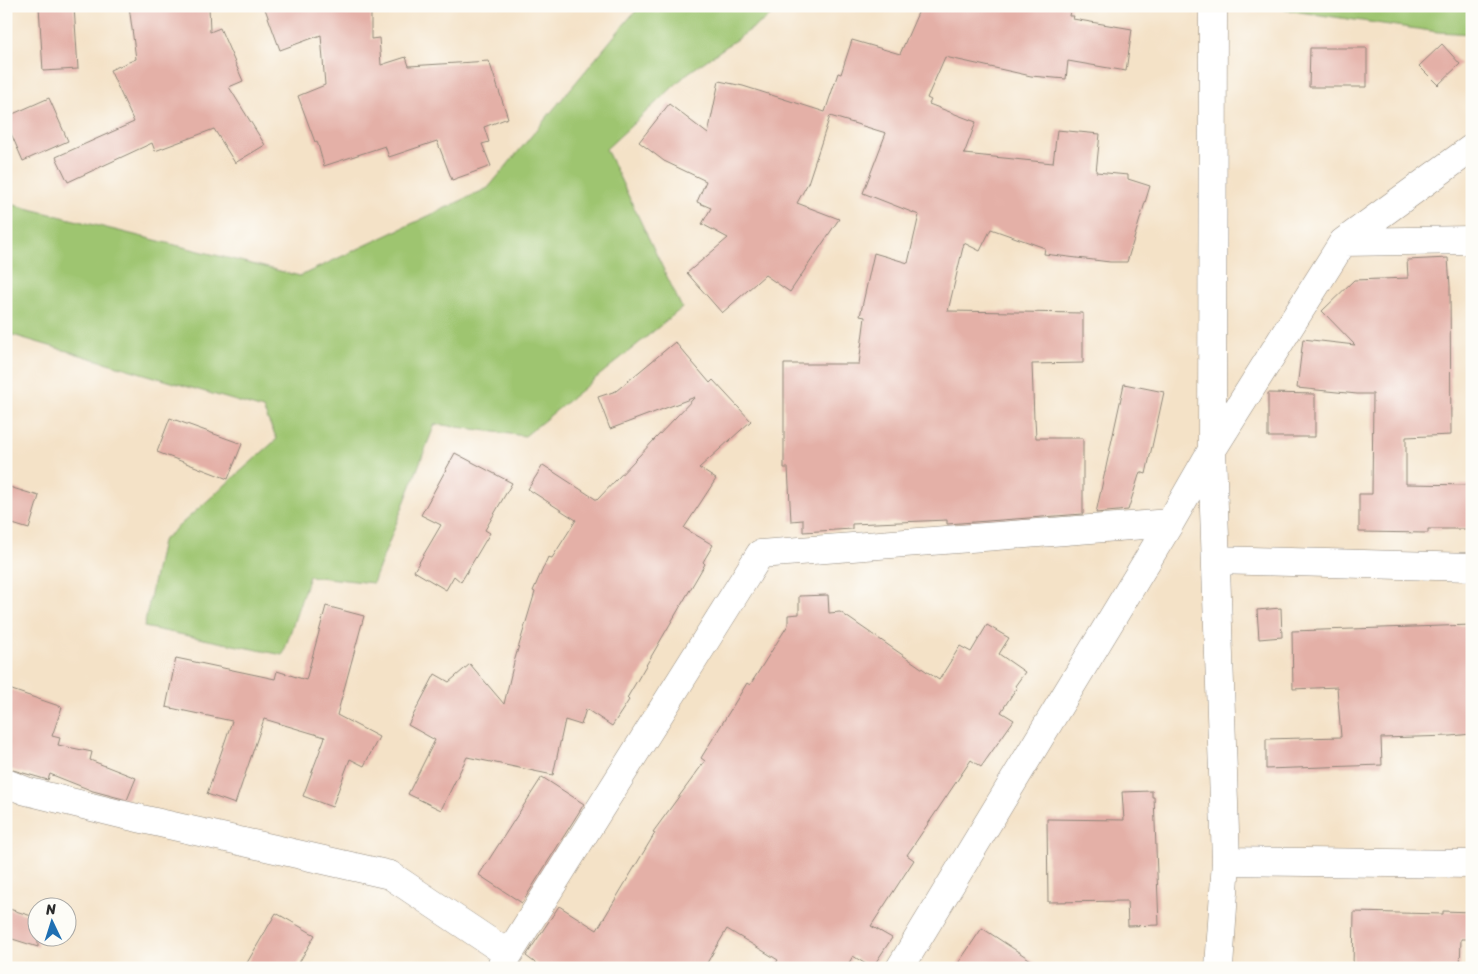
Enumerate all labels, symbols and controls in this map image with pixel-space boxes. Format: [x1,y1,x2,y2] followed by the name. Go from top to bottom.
[28,896,78,946] north arrow
[44,897,57,922] text: N

